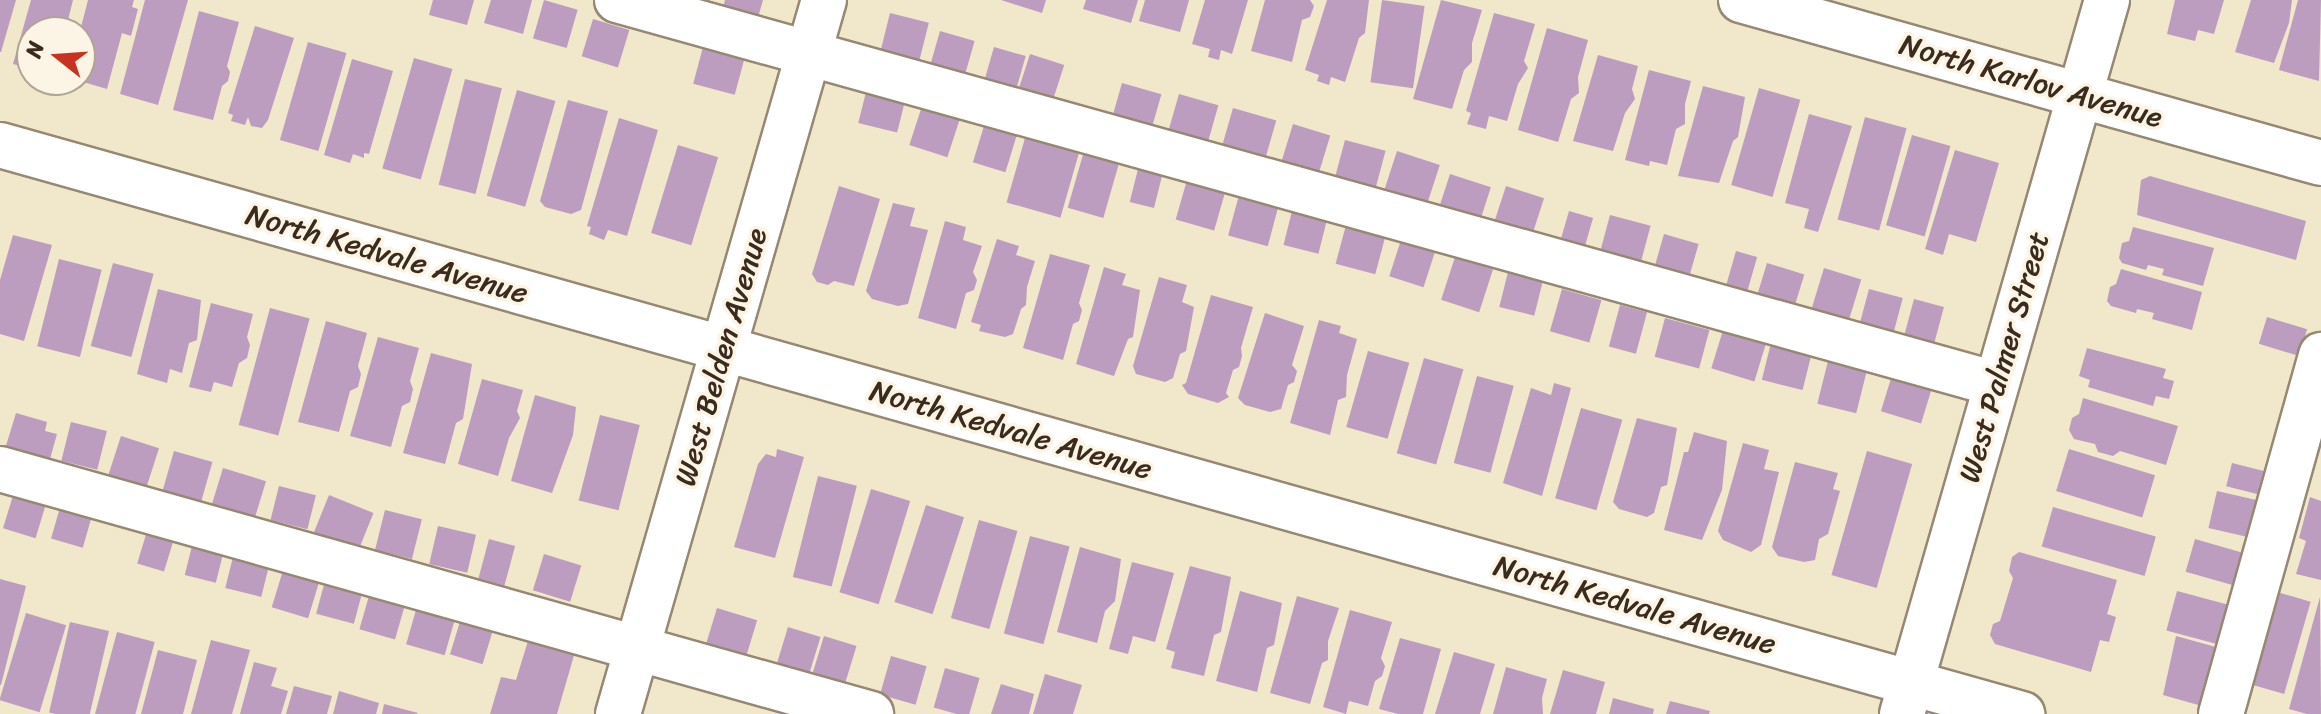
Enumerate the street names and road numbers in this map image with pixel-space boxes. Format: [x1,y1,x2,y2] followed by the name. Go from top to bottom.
[1895,26,2167,136] street label: North Karlov Avenue
[243,197,531,311] street label: North Kedvale Avenue
[667,224,775,490] street label: West Belden Avenue
[1951,227,2057,487] street label: West Palmer Street
[867,373,1155,487] street label: North Kedvale Avenue
[1491,548,1779,662] street label: North Kedvale Avenue

